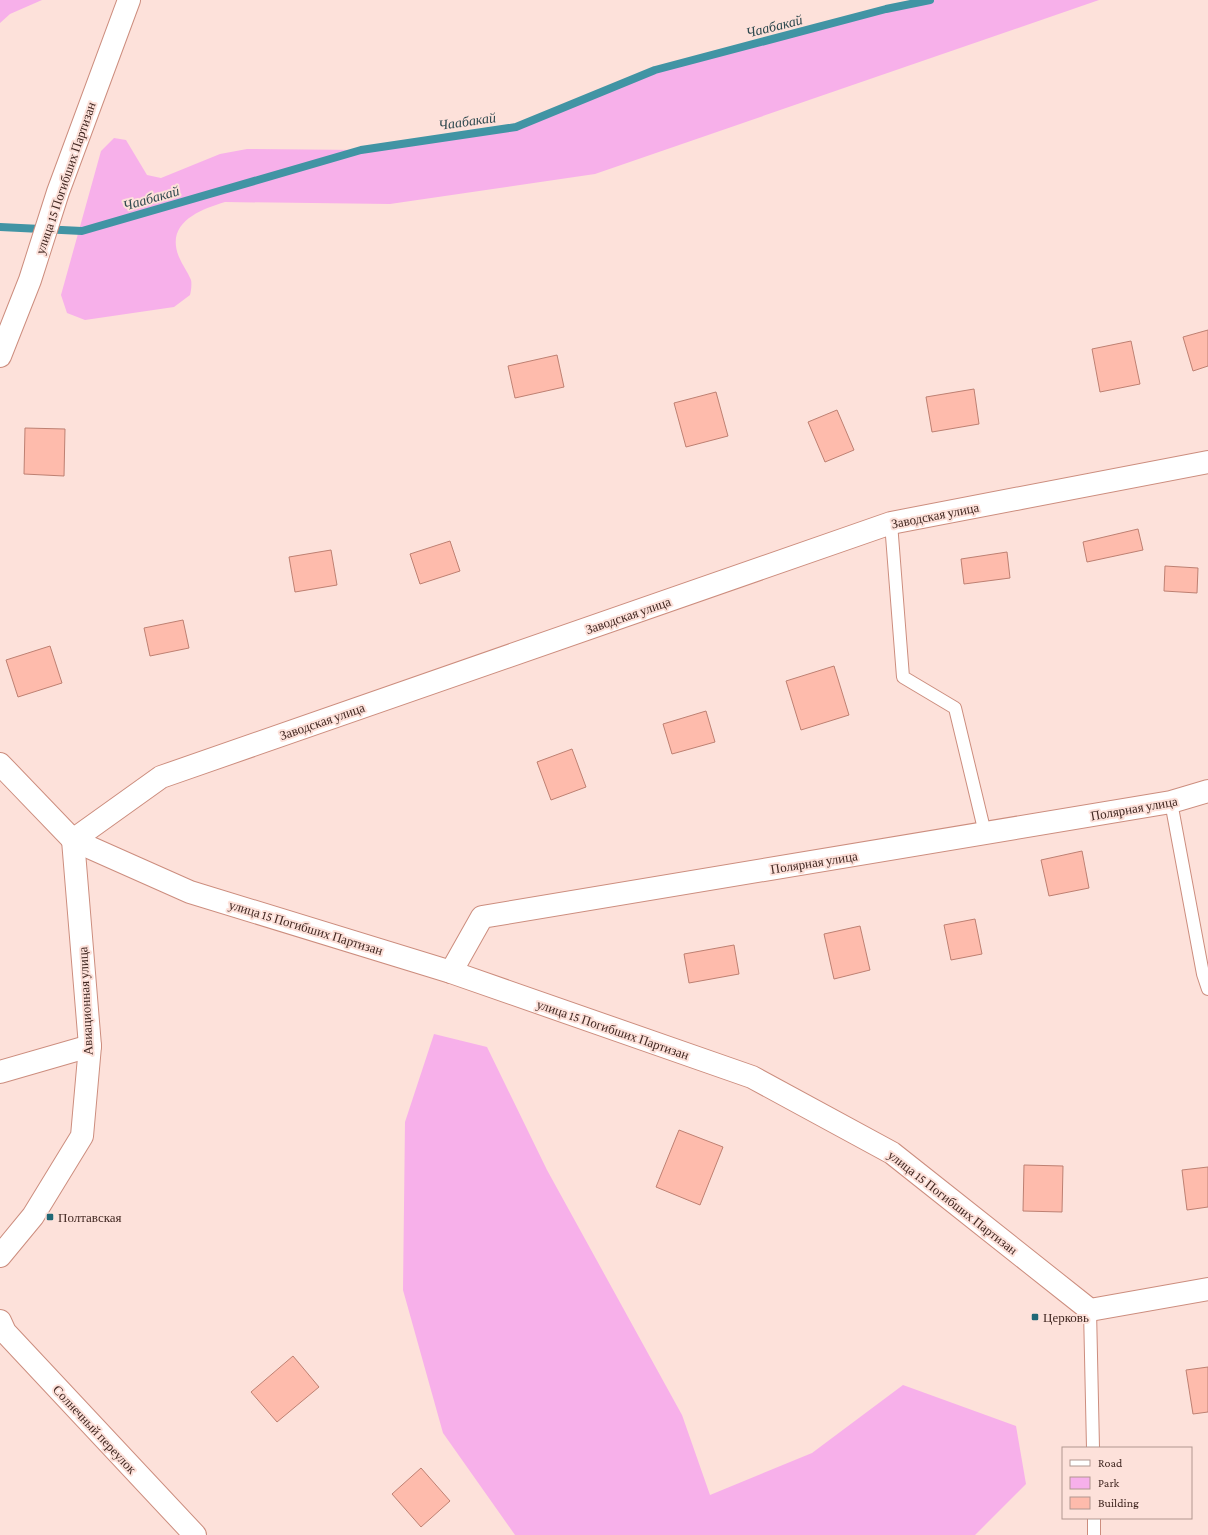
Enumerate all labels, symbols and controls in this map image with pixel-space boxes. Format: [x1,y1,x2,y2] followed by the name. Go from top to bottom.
[744,11,804,41] water label: Чаабакай
[32,100,99,256] street label: улица 15 Погибших Партизан
[437,109,497,133] water label: Чаабакай
[121,182,181,214] water label: Чаабакай
[890,500,981,531] street label: Заводская улица
[584,594,673,637] street label: Заводская улица
[278,700,367,743] street label: Заводская улица
[1089,793,1179,824] street label: Полярная улица
[769,848,859,877] street label: Полярная улица
[227,897,385,958] street label: улица 15 Погибших Партизан
[75,946,96,1056] street label: Авиационная улица
[535,996,691,1063] street label: улица 15 Погибших Партизан
[885,1147,1020,1258] street label: улица 15 Погибших Партизан
[58,1210,122,1225] place label: Полтавская
[45,1212,55,1222] marker: Полтавская
[1043,1310,1089,1325] place label: Церковь
[1030,1312,1040,1322] marker: Церковь
[50,1382,140,1477] street label: Солнечный переулок
[1062,1447,1192,1519] legend
[1098,1456,1123,1470] text: Road
[1098,1476,1120,1490] text: Park
[1098,1496,1139,1510] text: Building

